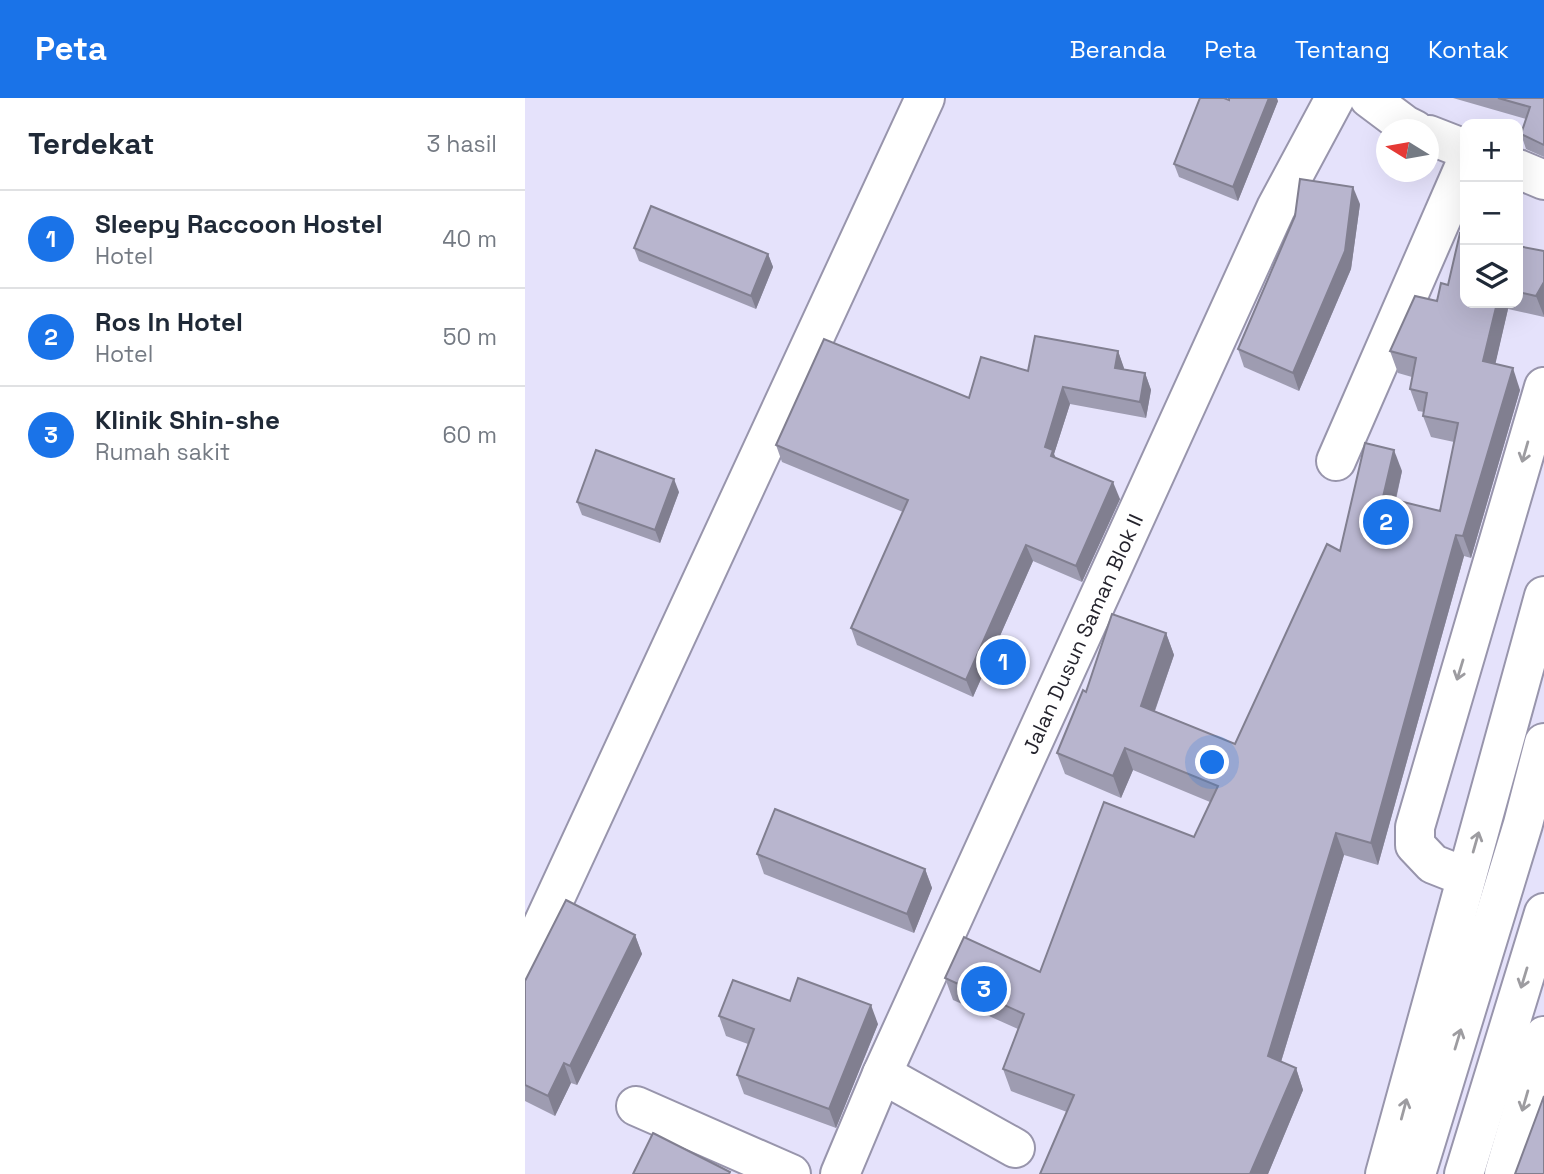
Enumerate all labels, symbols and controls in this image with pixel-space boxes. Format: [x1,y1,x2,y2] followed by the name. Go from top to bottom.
[35,28,107,70] text: Peta
[1070,34,1166,65] text: Beranda
[1204,34,1257,65] text: Peta
[1295,34,1390,65] text: Tentang
[1428,34,1509,65] text: Kontak
[1376,119,1439,182] north arrow
[1460,119,1523,308] map controls
[1460,119,1523,182] button: +
[28,124,154,163] text: Terdekat
[427,129,497,159] text: 3 hasil
[1460,182,1523,245] button: −
[95,207,383,241] text: Sleepy Raccoon Hostel
[46,224,56,254] text: 1
[442,224,497,254] text: 40 m
[95,241,153,271] text: Hotel
[1460,245,1523,308] button: layers
[95,305,243,339] text: Ros In Hotel
[44,322,58,352] text: 2
[443,322,497,352] text: 50 m
[95,339,153,369] text: Hotel
[95,403,280,437] text: Klinik Shin-she
[44,420,58,450] text: 3
[442,420,497,450] text: 60 m
[95,437,230,467] text: Rumah sakit
[1518,441,1531,463] one-way arrow
[1363,496,1409,548] pin: 2
[1016,510,1149,758] street label: Jalan Dusun Saman Blok II
[980,636,1026,688] pin: 1
[1453,659,1466,681] one-way arrow
[1195,745,1229,779] your location
[1471,831,1484,853] one-way arrow
[961,963,1007,1015] pin: 3
[1517,967,1530,989] one-way arrow
[1452,1028,1465,1050] one-way arrow
[1518,1089,1531,1112] one-way arrow
[1398,1098,1411,1120] one-way arrow

